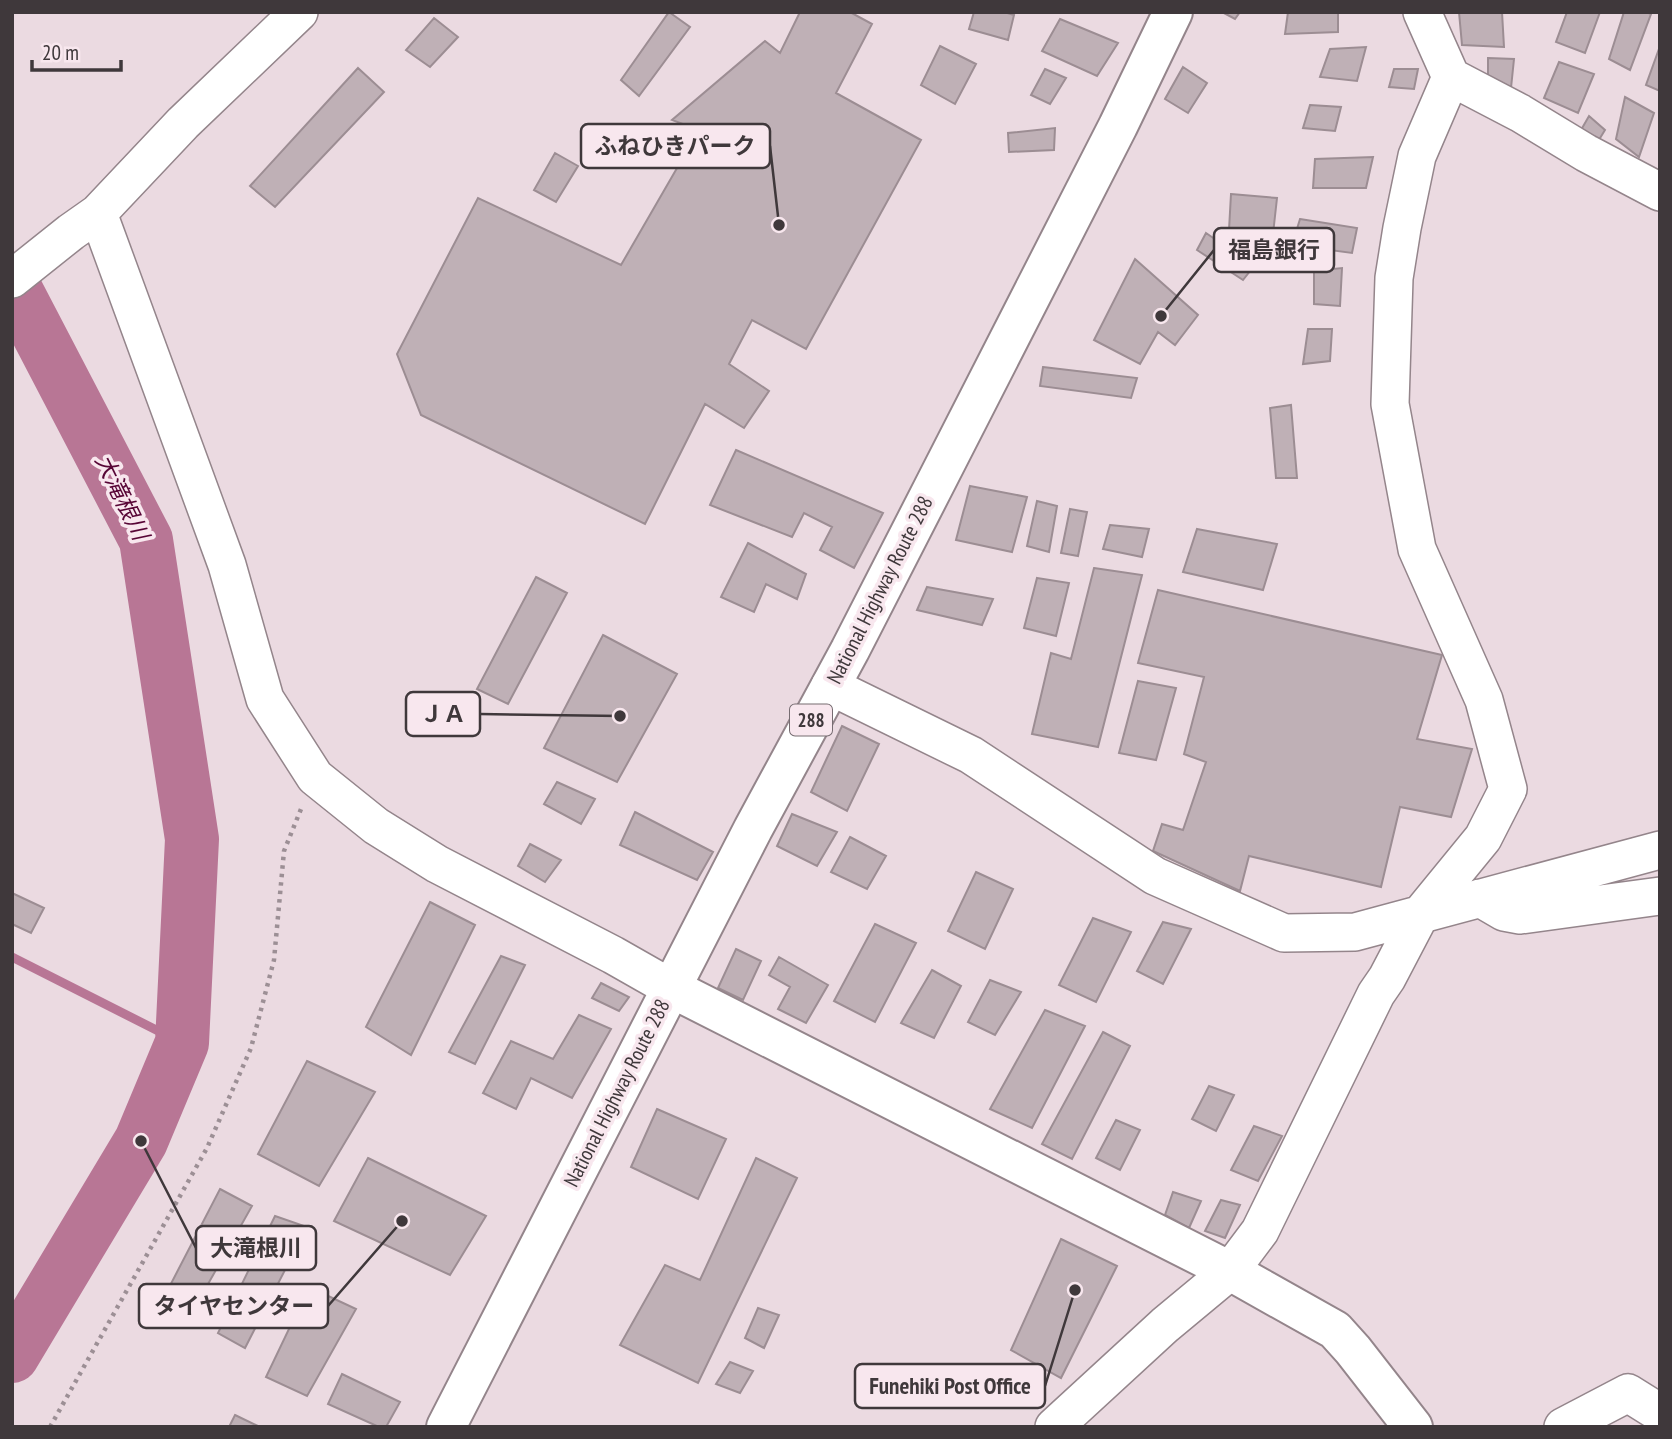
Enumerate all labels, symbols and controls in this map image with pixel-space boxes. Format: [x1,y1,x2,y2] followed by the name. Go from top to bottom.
[32,28,121,72] scale bar
[42,39,79,66] text: 20 m
[581,124,770,168] callout: ふねひきパーク
[595,131,756,160] text: ふねひきパーク
[1214,228,1334,272] callout: 福島銀行
[1228,235,1320,264] text: 福島銀行
[89,449,157,547] water label: 大滝根川
[820,491,939,688] street label: National Highway Route 288
[406,692,480,736] callout: ＪＡ
[420,699,466,728] text: ＪＡ
[790,705,832,736] road number: 288
[557,994,676,1191] street label: National Highway Route 288
[196,1226,316,1270] callout: 大滝根川
[210,1233,302,1262] text: 大滝根川
[139,1284,328,1328] callout: タイヤセンター
[154,1291,314,1320] text: タイヤセンター
[855,1364,1045,1408] callout: Funehiki Post Office
[869,1371,1031,1400] text: Funehiki Post Office

